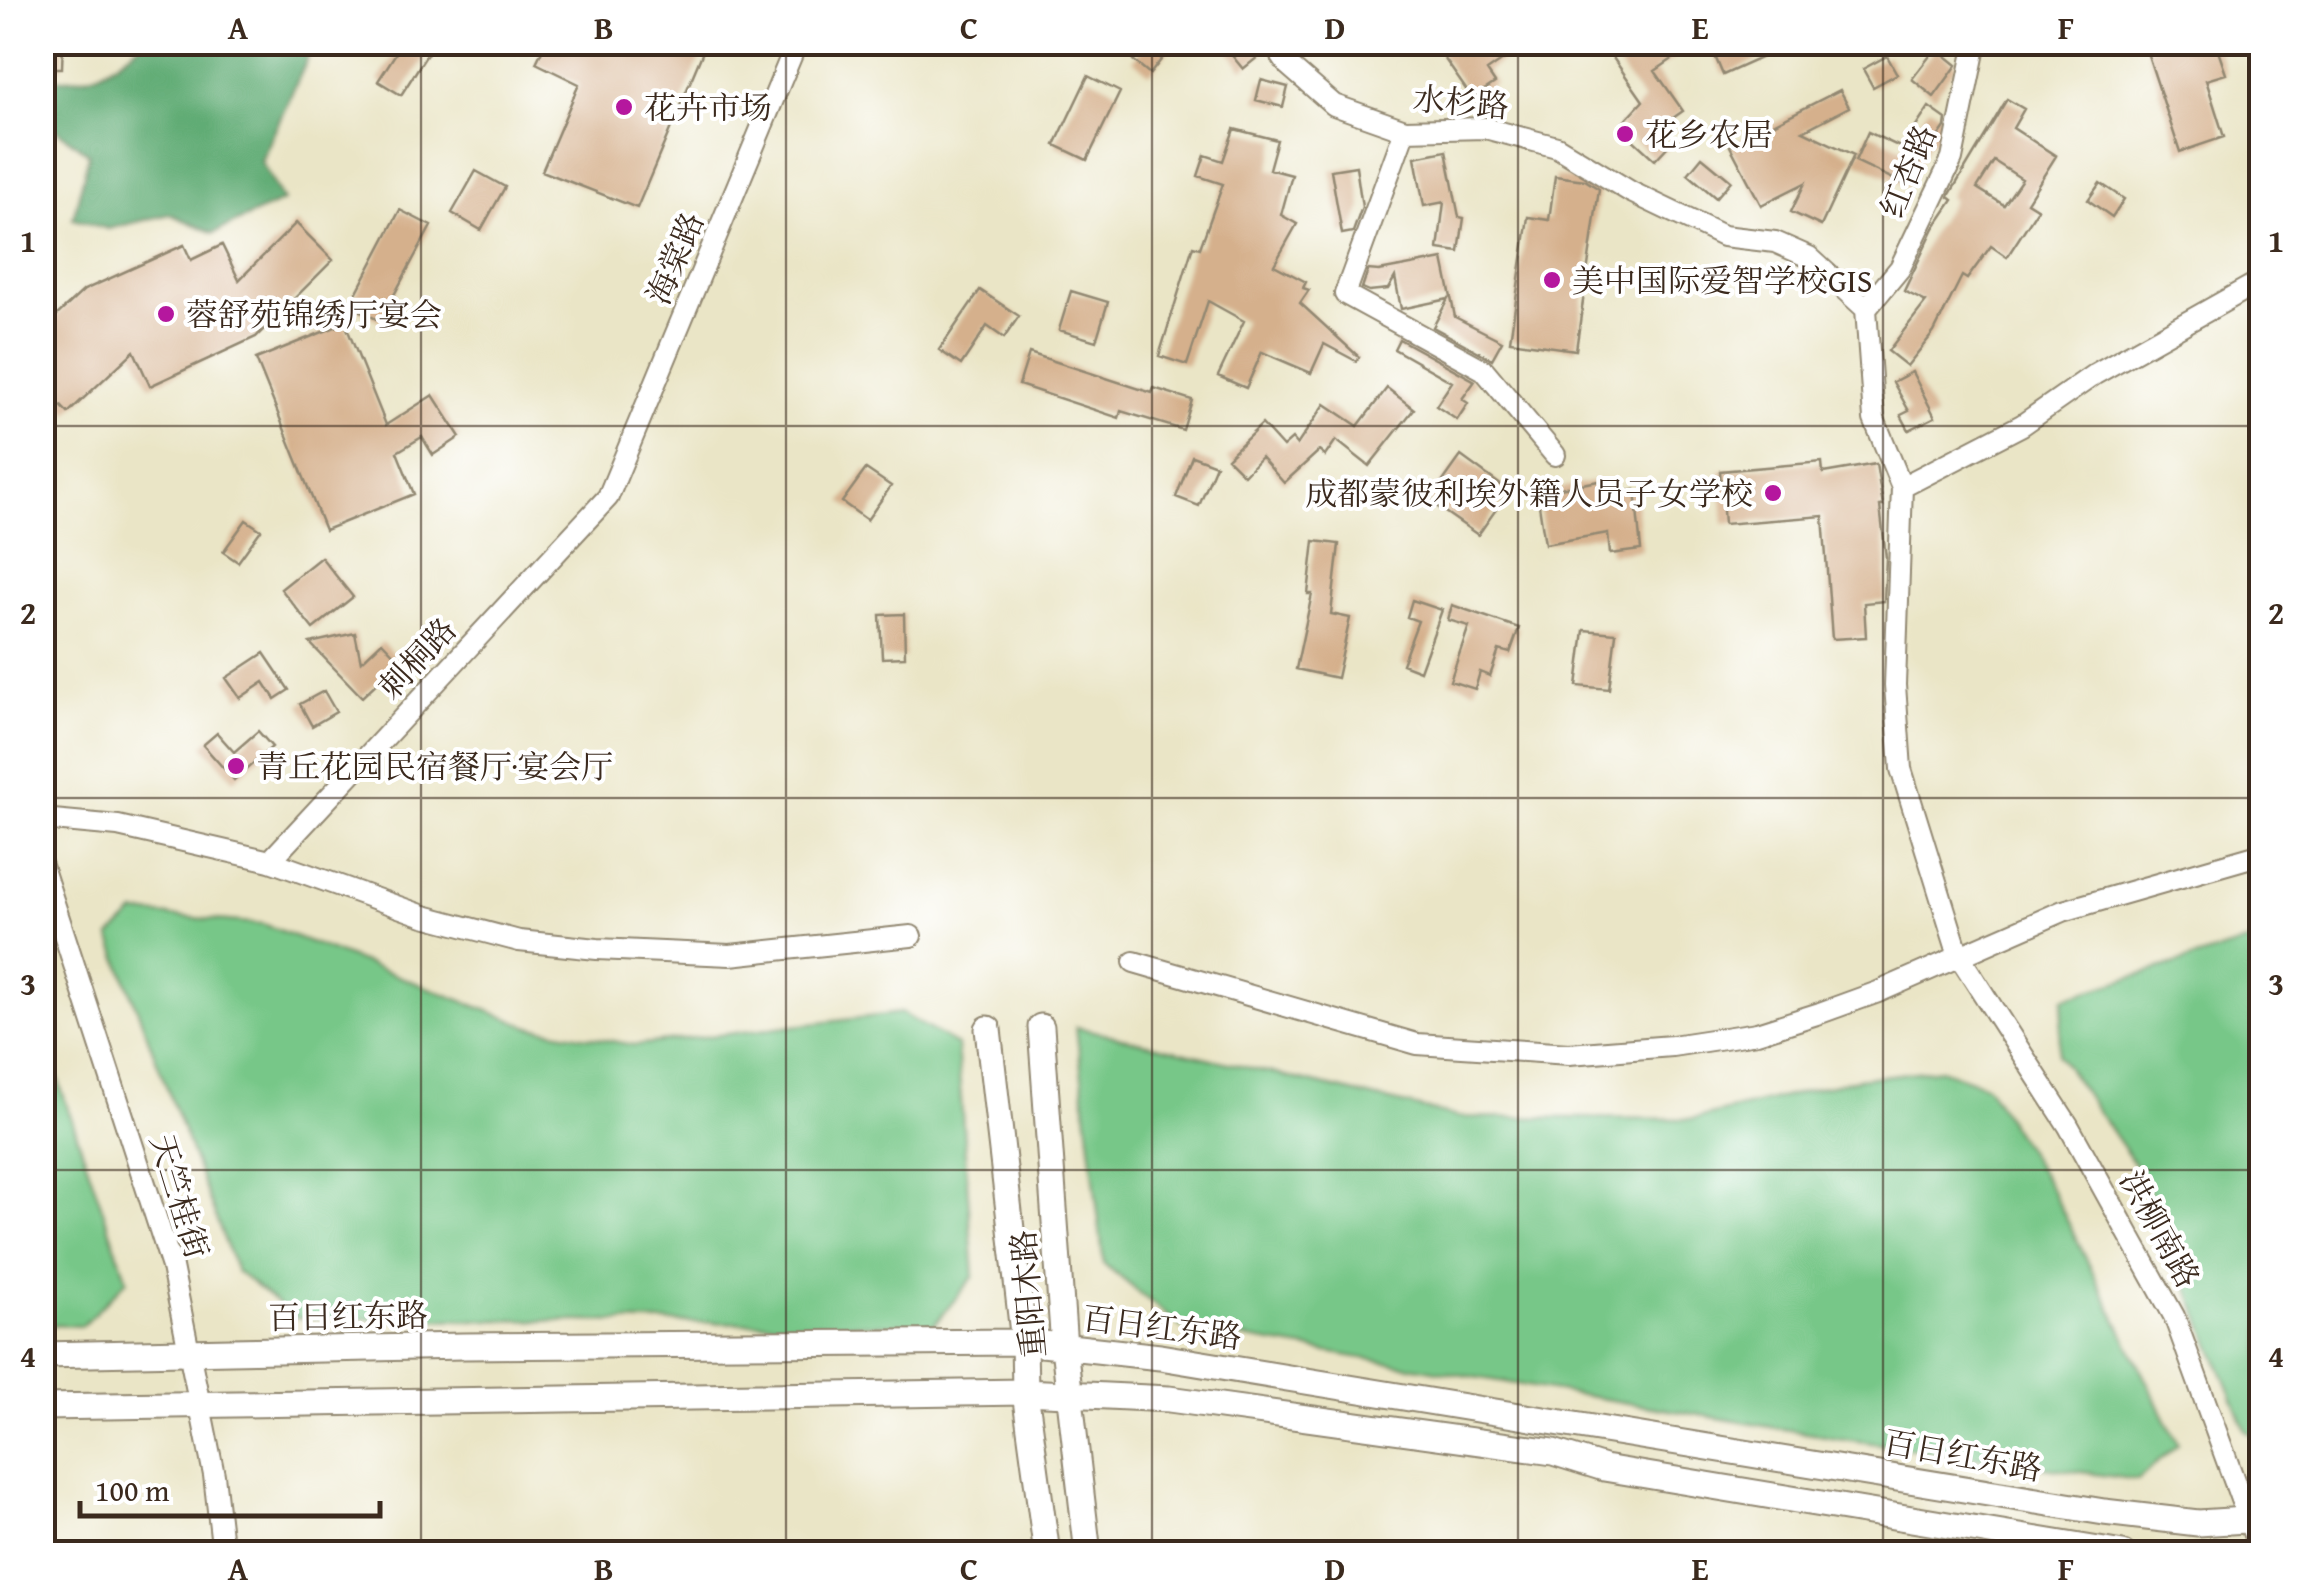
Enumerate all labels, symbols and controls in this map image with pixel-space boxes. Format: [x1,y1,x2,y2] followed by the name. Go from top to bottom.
[228,4,249,51] text: A
[594,4,614,51] text: B
[960,4,978,51] text: C
[1325,4,1345,51] text: D
[1691,4,1709,51] text: E
[2058,4,2074,51] text: F
[1411,74,1511,130] street label: 水杉路
[644,84,772,131] place label: 花卉市场
[613,96,635,118] marker: 花卉市场
[1645,111,1773,158] place label: 花乡农居
[1868,118,1948,224] street label: 红杏路
[1614,123,1636,145] marker: 花乡农居
[635,205,715,311] street label: 海棠路
[20,217,36,264] text: 1
[2268,217,2284,264] text: 1
[1572,257,1872,304] place label: 美中国际爱智学校GIS
[1541,269,1563,291] marker: 美中国际爱智学校GIS
[186,291,442,338] place label: 蓉舒苑锦绣厅宴会
[155,303,177,325] marker: 蓉舒苑锦绣厅宴会
[1305,470,1753,517] place label: 成都蒙彼利埃外籍人员子女学校
[1762,482,1784,504] marker: 成都蒙彼利埃外籍人员子女学校
[20,589,36,636] text: 2
[2268,589,2284,636] text: 2
[367,607,467,709] street label: 刺桐路
[256,743,613,790] place label: 青丘花园民宿餐厅·宴会厅
[225,755,247,777] marker: 青丘花园民宿餐厅·宴会厅
[20,960,36,1007] text: 3
[2268,960,2284,1007] text: 3
[139,1128,221,1264] street label: 天竺桂街
[2108,1162,2212,1296] street label: 洪柳南路
[999,1228,1057,1360] street label: 重阳木路
[268,1291,428,1341] street label: 百日红东路
[1080,1294,1244,1360] street label: 百日红东路
[20,1332,36,1379] text: 4
[2268,1332,2284,1379] text: 4
[1880,1418,2046,1492] street label: 百日红东路
[80,1456,380,1518] scale bar
[95,1468,170,1512] text: 100 m
[228,1545,249,1592] text: A
[594,1545,614,1592] text: B
[960,1545,978,1592] text: C
[1325,1545,1345,1592] text: D
[1691,1545,1709,1592] text: E
[2058,1545,2074,1592] text: F

